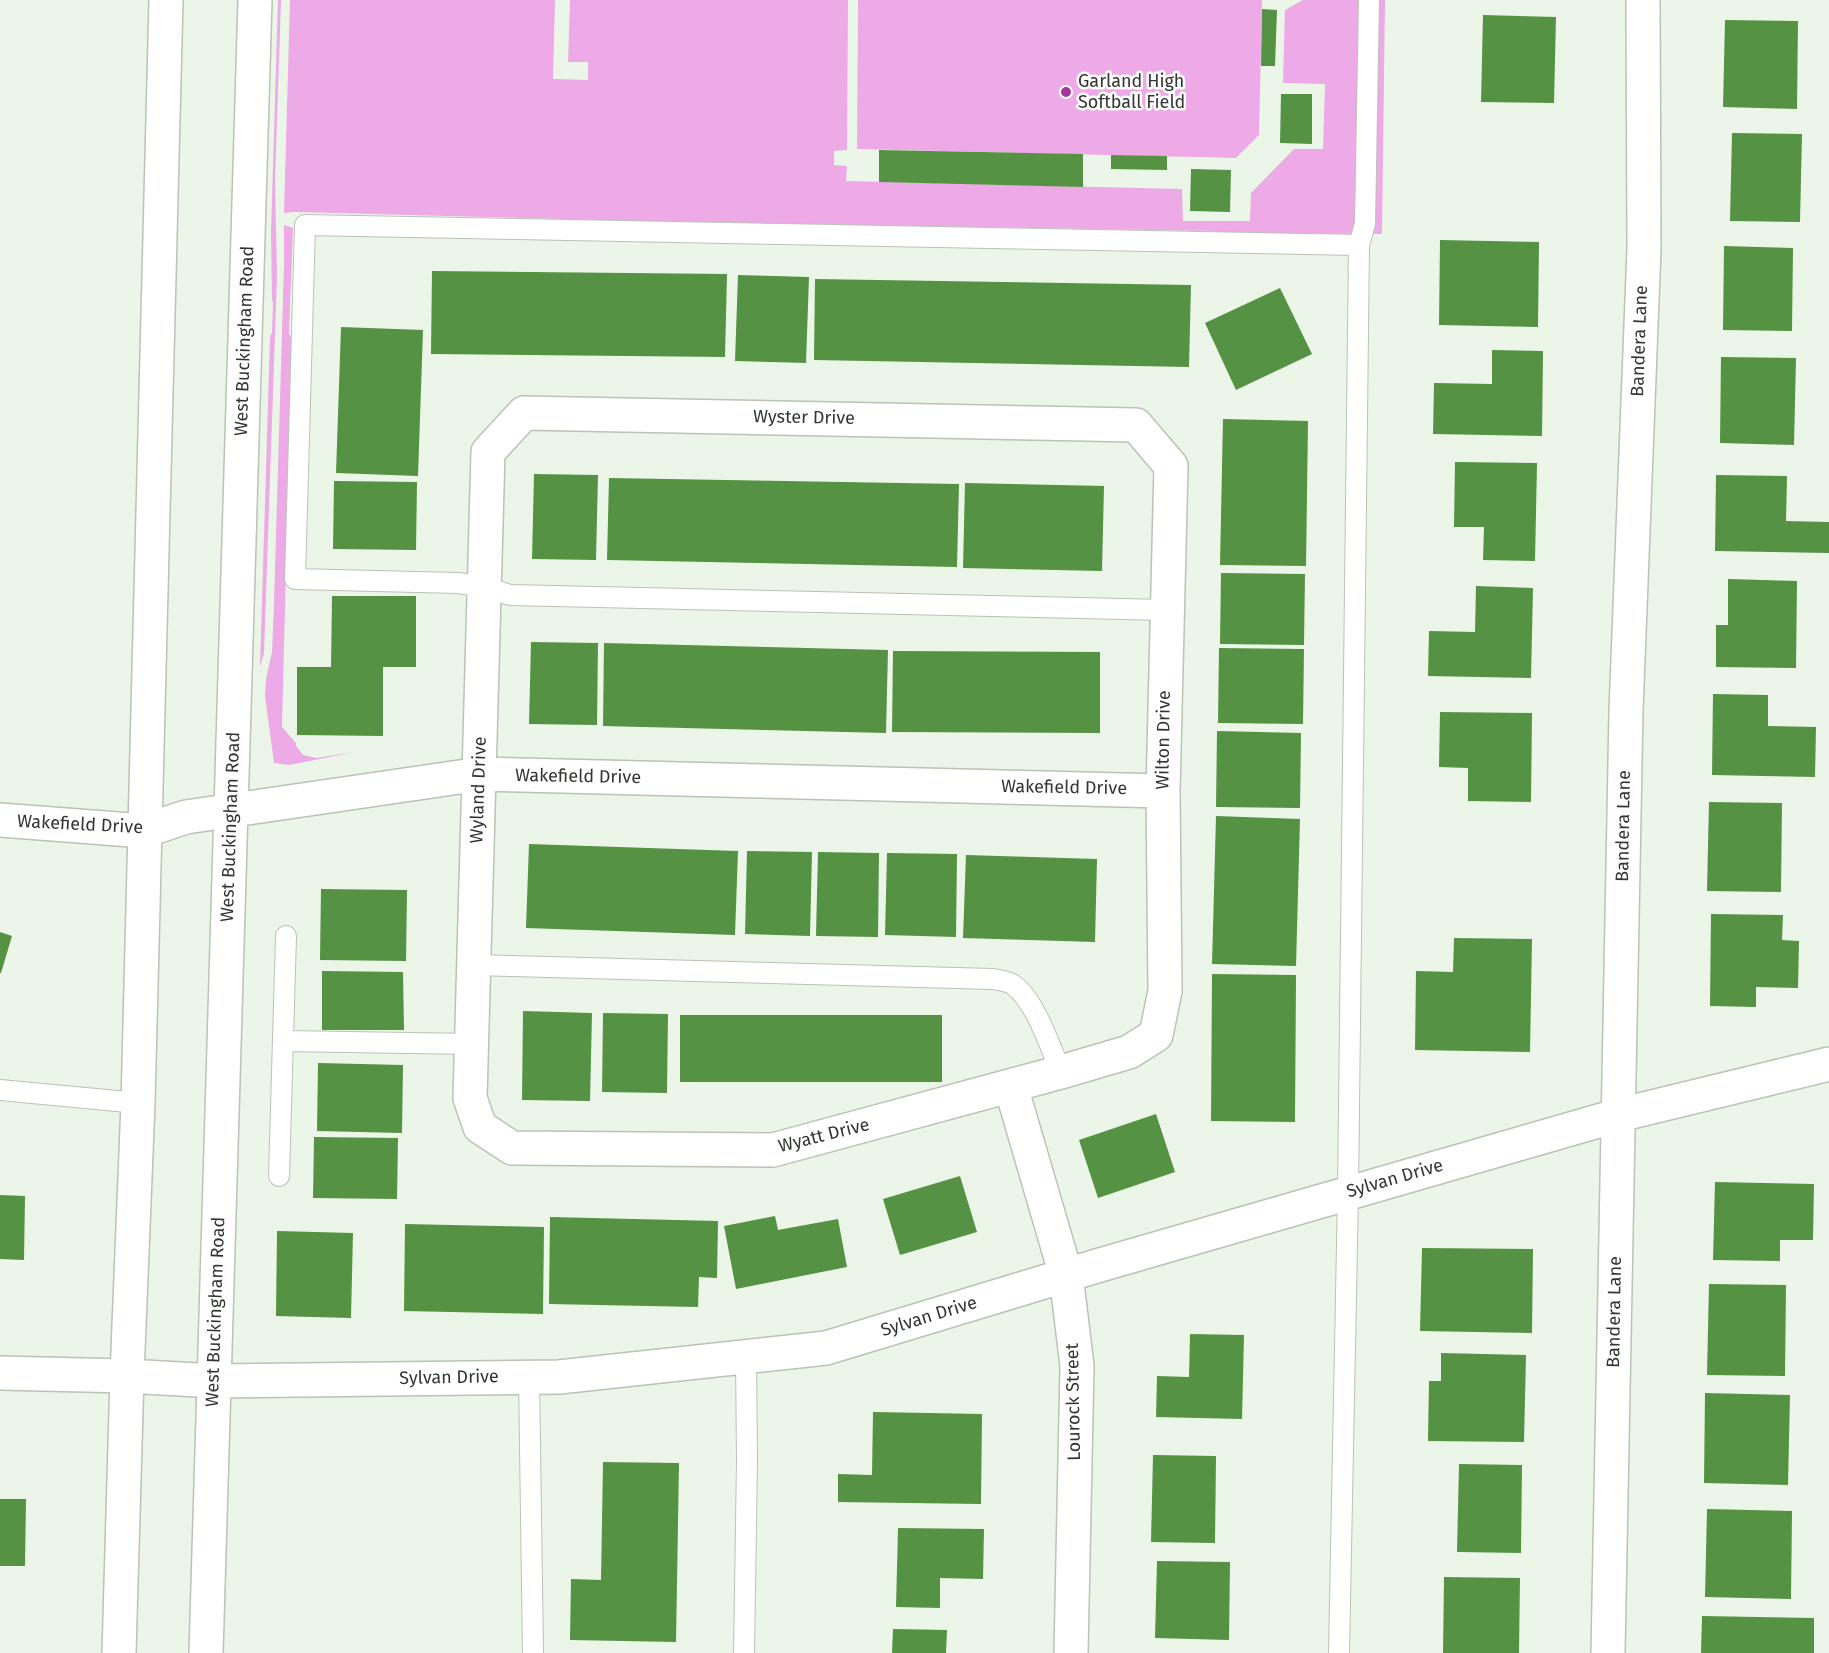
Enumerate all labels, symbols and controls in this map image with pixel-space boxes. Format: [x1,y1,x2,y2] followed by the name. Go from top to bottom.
[1078,71,1185,113] place label: Garland High Softball Field
[1059,85,1073,99] marker: Garland High Softball Field
[231,245,259,437] street label: West Buckingham Road
[1627,285,1653,397] street label: Bandera Lane
[753,406,855,430] street label: Wyster Drive
[1152,690,1176,790] street label: Wilton Drive
[217,731,245,923] street label: West Buckingham Road
[466,736,492,844] street label: Wyland Drive
[515,765,641,789] street label: Wakefield Drive
[1612,770,1636,882] street label: Bandera Lane
[1001,776,1127,800] street label: Wakefield Drive
[16,811,144,839] street label: Wakefield Drive
[776,1114,872,1158] street label: Wyatt Drive
[1344,1155,1446,1203] street label: Sylvan Drive
[202,1216,230,1408] street label: West Buckingham Road
[1603,1256,1627,1368] street label: Bandera Lane
[878,1292,980,1342] street label: Sylvan Drive
[1062,1343,1086,1461] street label: Lourock Street
[399,1366,499,1390] street label: Sylvan Drive

